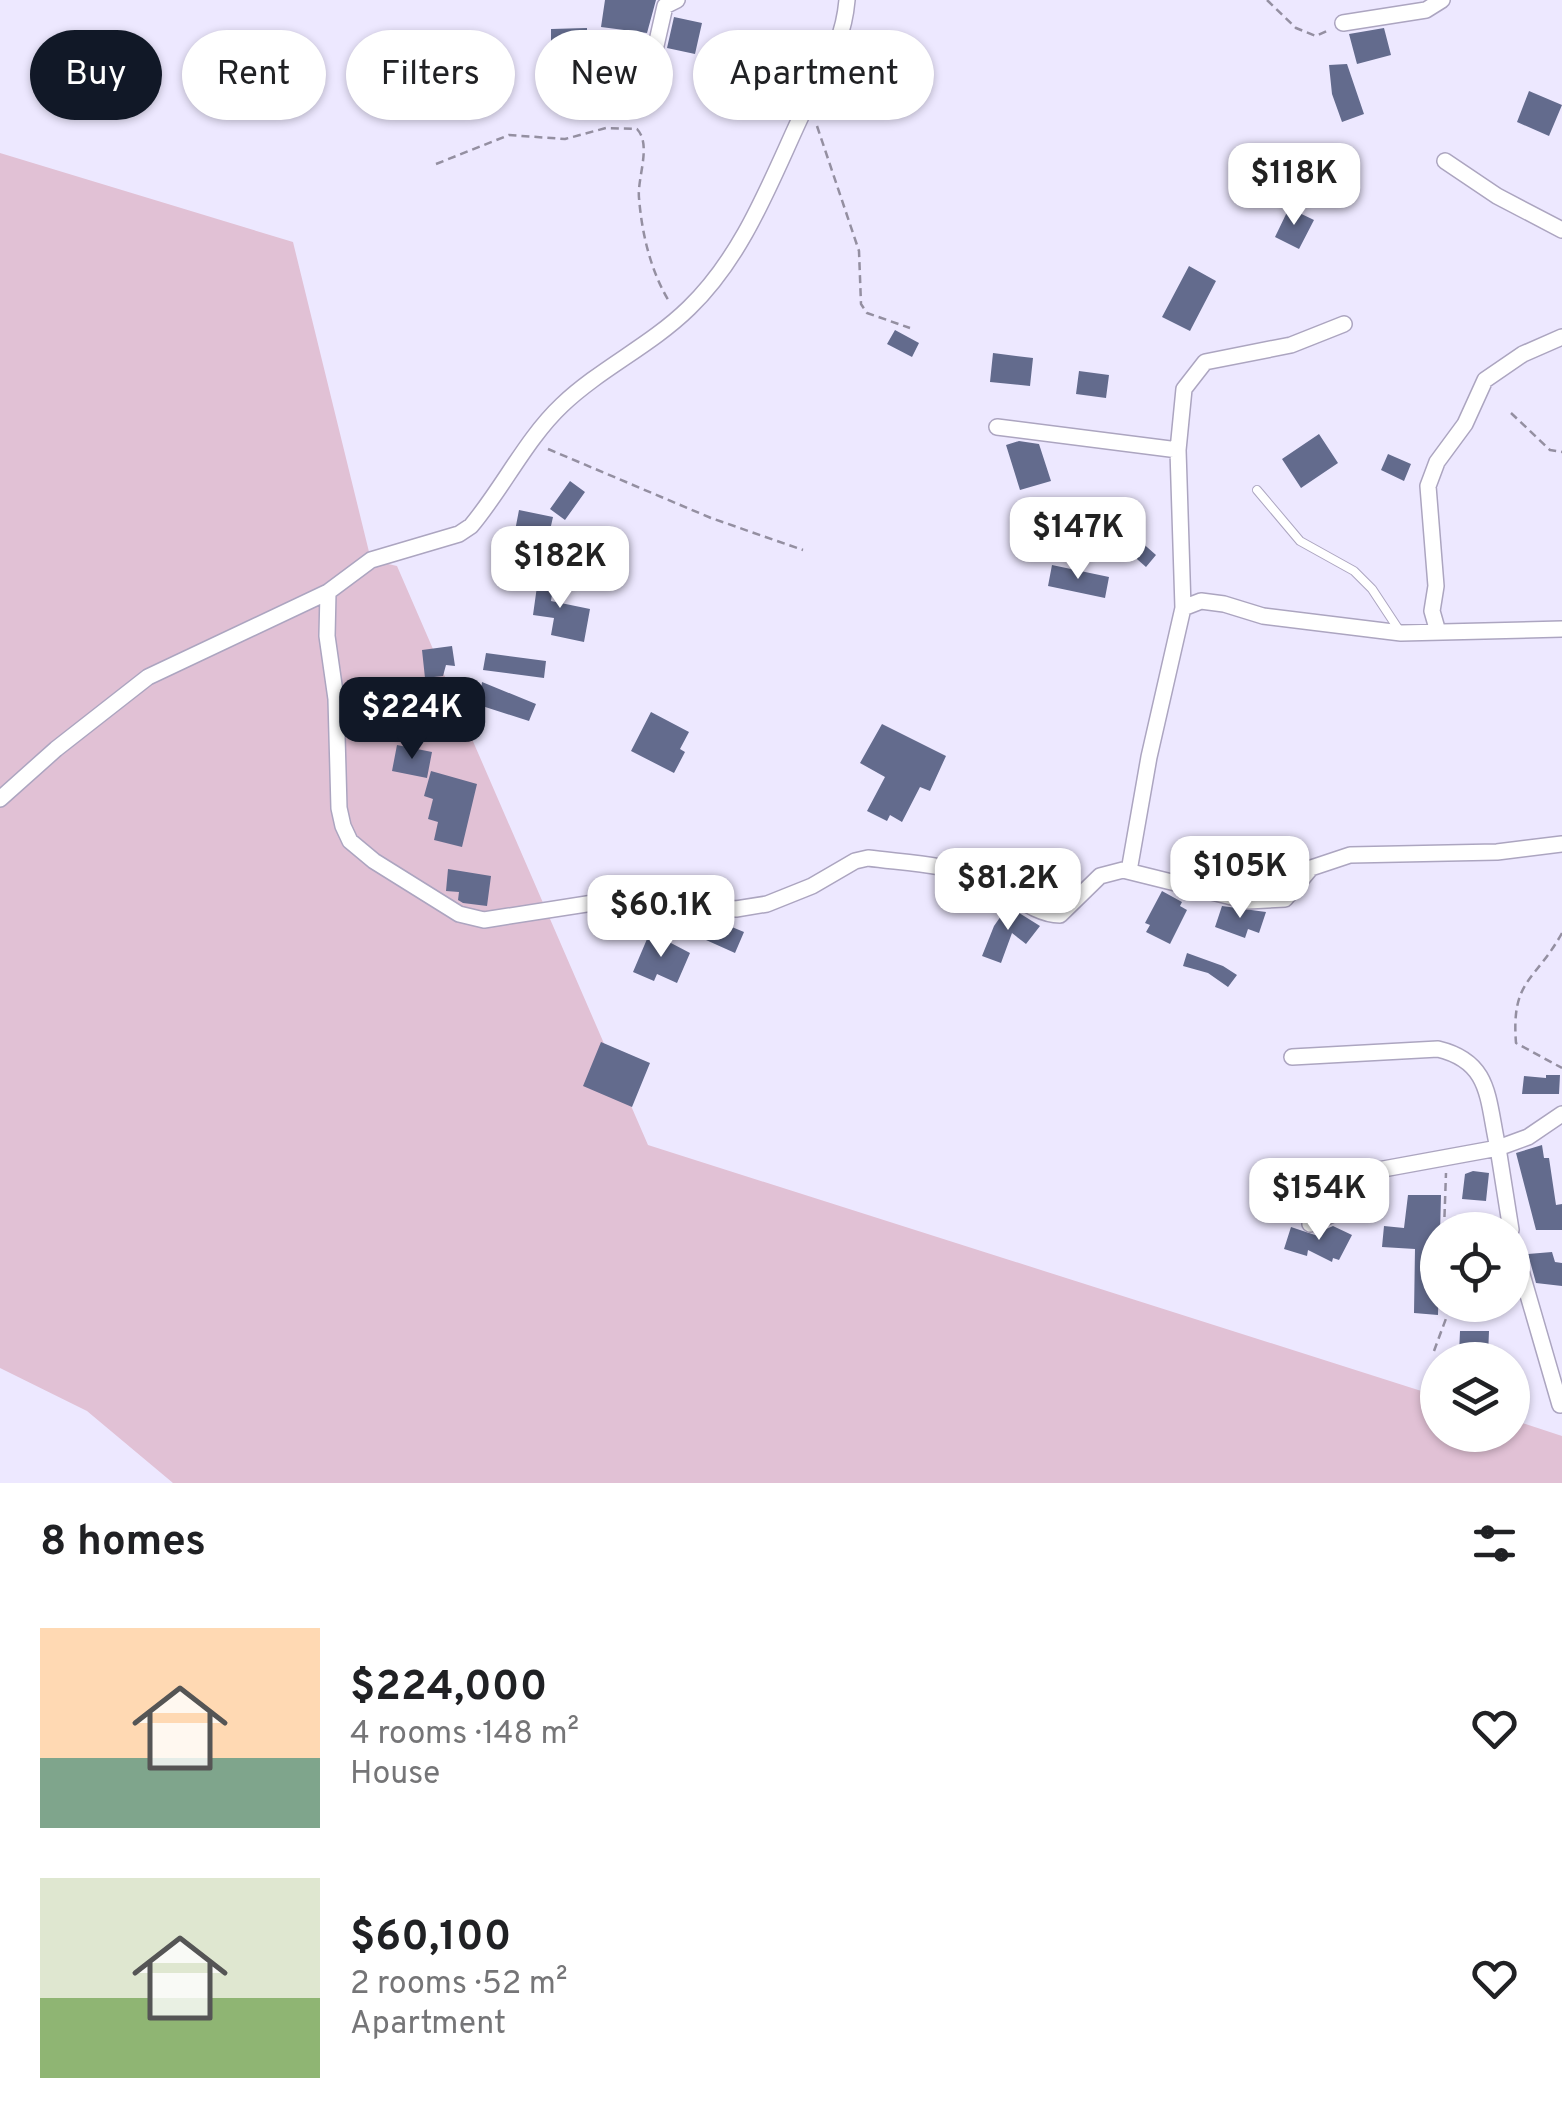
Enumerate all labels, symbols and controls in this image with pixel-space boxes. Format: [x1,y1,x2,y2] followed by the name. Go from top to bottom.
[30,30,162,120] chip: Buy
[182,30,326,120] chip: Rent
[346,30,515,120] chip: Filters
[535,30,673,120] chip: New
[693,30,934,120] chip: Apartment
[1224,143,1364,228] pin: $118K
[1250,155,1338,195] text: $118K
[1008,497,1148,582] pin: $147K
[1032,509,1124,549] text: $147K
[490,526,630,611] pin: $182K
[513,538,607,578] text: $182K
[342,677,482,762] pin: $224K
[361,689,463,729] text: $224K
[1170,836,1310,921] pin: $105K
[927,848,1089,933] pin: $81.2K
[1192,848,1288,888] text: $105K
[957,860,1059,900] text: $81.2K
[580,875,742,960] pin: $60.1K
[609,887,713,927] text: $60.1K
[1249,1158,1389,1243] pin: $154K
[1271,1170,1367,1210] text: $154K
[1420,1212,1530,1452] map controls
[1420,1212,1530,1322] button: locate
[1420,1342,1530,1452] button: layers
[1467,1516,1522,1571] icon: filters
[40,1517,206,1570] text: 8 homes
[350,1662,547,1715] text: $224,000
[120,1668,240,1788] icon: home
[1467,1701,1522,1756] icon: heart
[350,1715,579,1755] text: 4 rooms · 148 m²
[350,1755,440,1795] text: House
[350,1912,511,1965] text: $60,100
[120,1918,240,2038] icon: home
[1467,1951,1522,2006] icon: heart
[350,1965,567,2005] text: 2 rooms · 52 m²
[350,2005,506,2045] text: Apartment

